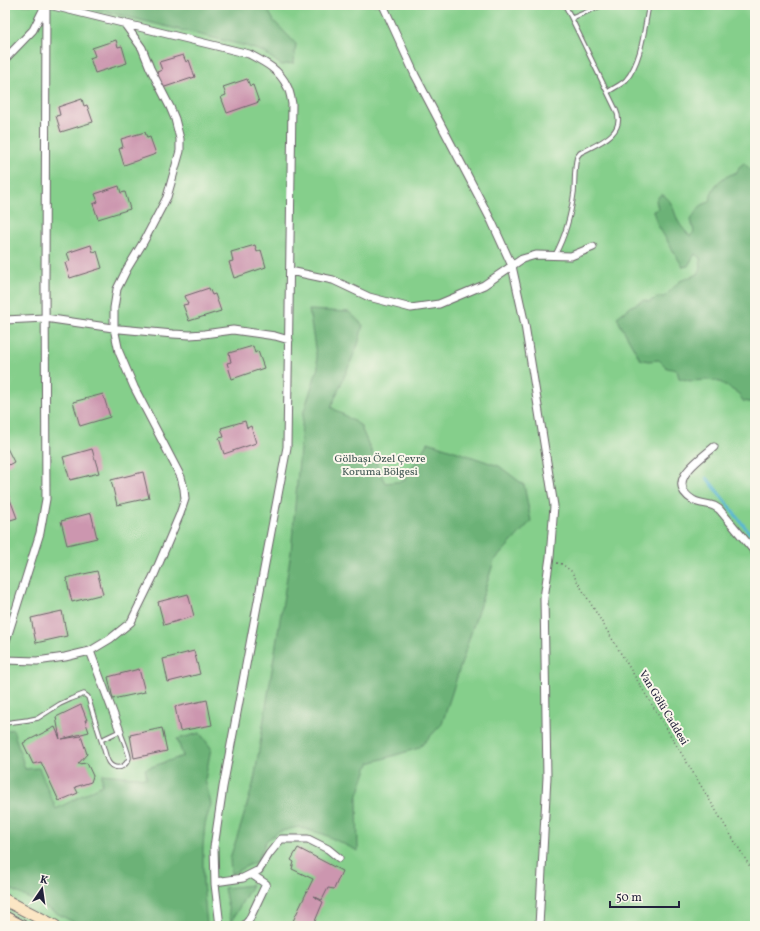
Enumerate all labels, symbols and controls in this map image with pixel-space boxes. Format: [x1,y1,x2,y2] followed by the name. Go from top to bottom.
[335,452,425,480] park label: Gölbaşı Özel Çevre Koruma Bölgesi
[635,668,691,748] street label: Van Gölü Caddesi
[22,869,62,909] north arrow
[38,873,50,889] text: K
[610,883,679,909] scale bar
[616,890,642,906] text: 50 m

